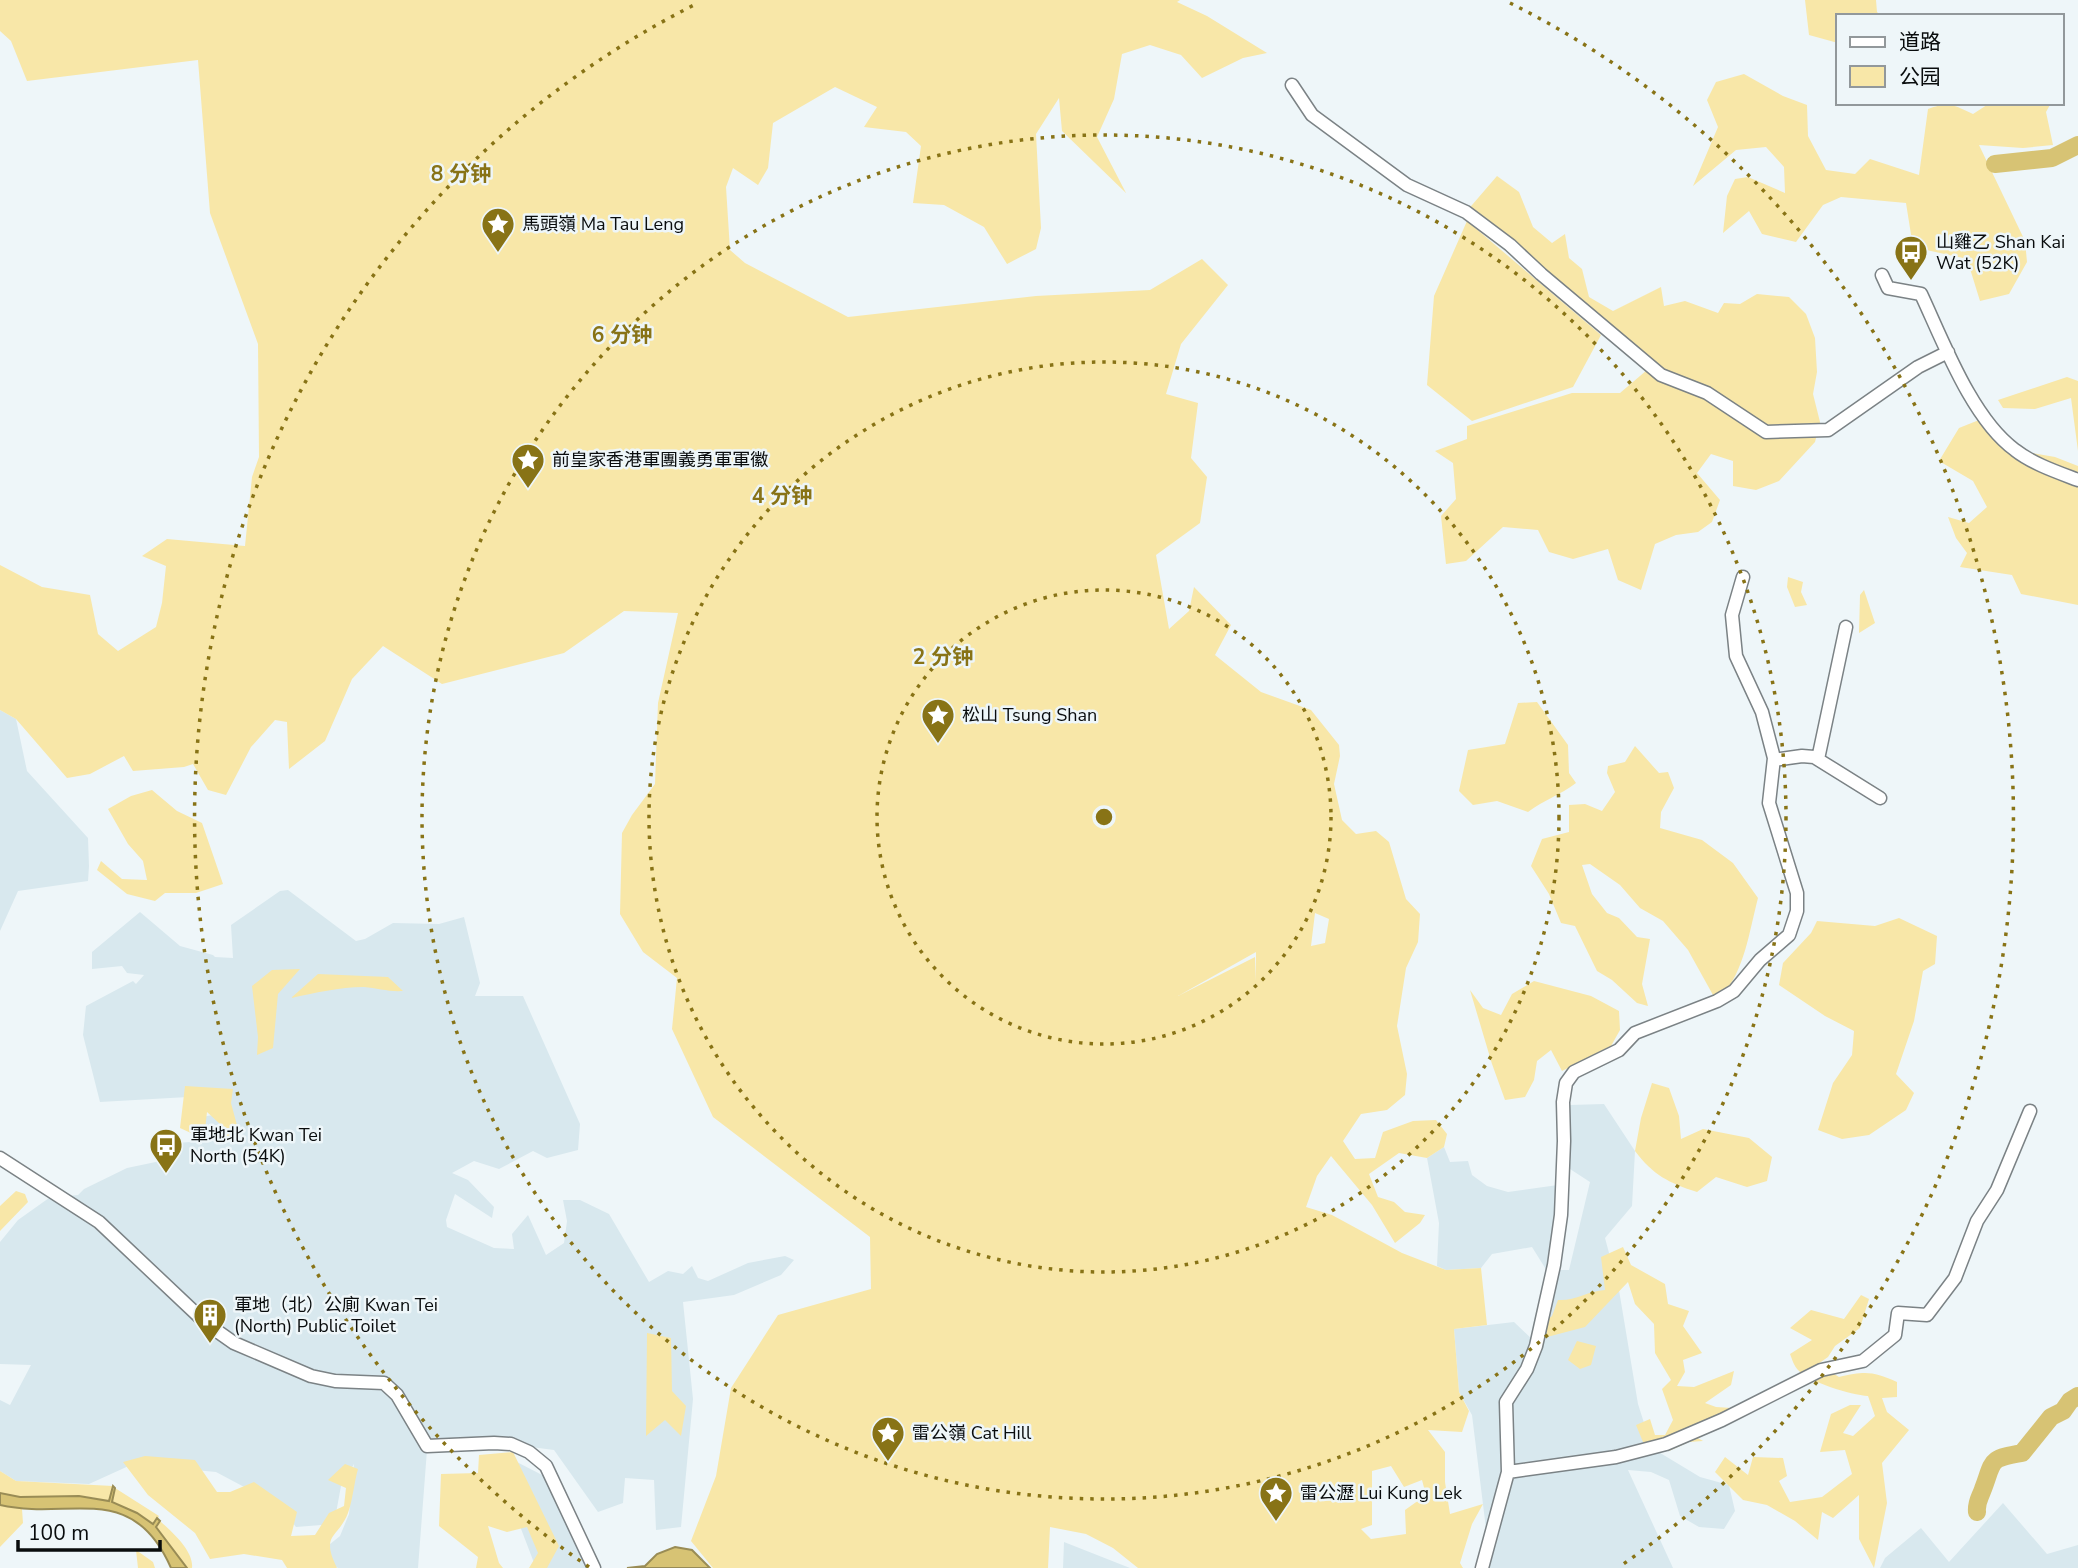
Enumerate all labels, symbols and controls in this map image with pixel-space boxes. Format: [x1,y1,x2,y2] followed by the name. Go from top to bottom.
[1836,14,2064,105] legend
[1899,28,1941,56] text: 道路
[1899,63,1941,91] text: 公园
[431,160,491,188] text: 8 分钟
[479,205,517,254] place icon: 馬頭嶺 Ma Tau Leng
[522,212,684,236] place label: 馬頭嶺 Ma Tau Leng
[1936,230,2065,275] place label: 山雞乙 Shan Kai Wat (52K)
[1892,233,1930,282] bus stop icon: 山雞乙 Shan Kai Wat (52K)
[592,321,652,349] text: 6 分钟
[509,441,547,490] place icon: 前皇家香港軍團義勇軍軍徽
[552,448,769,472] place label: 前皇家香港軍團義勇軍軍徽
[752,482,812,510] text: 4 分钟
[913,643,973,671] text: 2 分钟
[919,696,957,745] place icon: 松山 Tsung Shan
[962,703,1097,727] place label: 松山 Tsung Shan
[1092,805,1116,829] centre of rings
[190,1123,322,1168] place label: 軍地北 Kwan Tei North (54K)
[147,1126,185,1175] bus stop icon: 軍地北 Kwan Tei North (54K)
[234,1293,438,1338] place label: 軍地（北）公廁 Kwan Tei (North) Public Toilet
[191,1296,229,1345] building icon: 軍地（北）公廁 Kwan Tei (North) Public Toilet
[869,1414,907,1463] place icon: 雷公嶺 Cat Hill
[912,1421,1032,1445] place label: 雷公嶺 Cat Hill
[1257,1474,1295,1523] place icon: 雷公瀝 Lui Kung Lek
[1300,1481,1463,1505] place label: 雷公瀝 Lui Kung Lek
[18,1508,159,1552] scale bar
[28,1519,89,1547] text: 100 m

